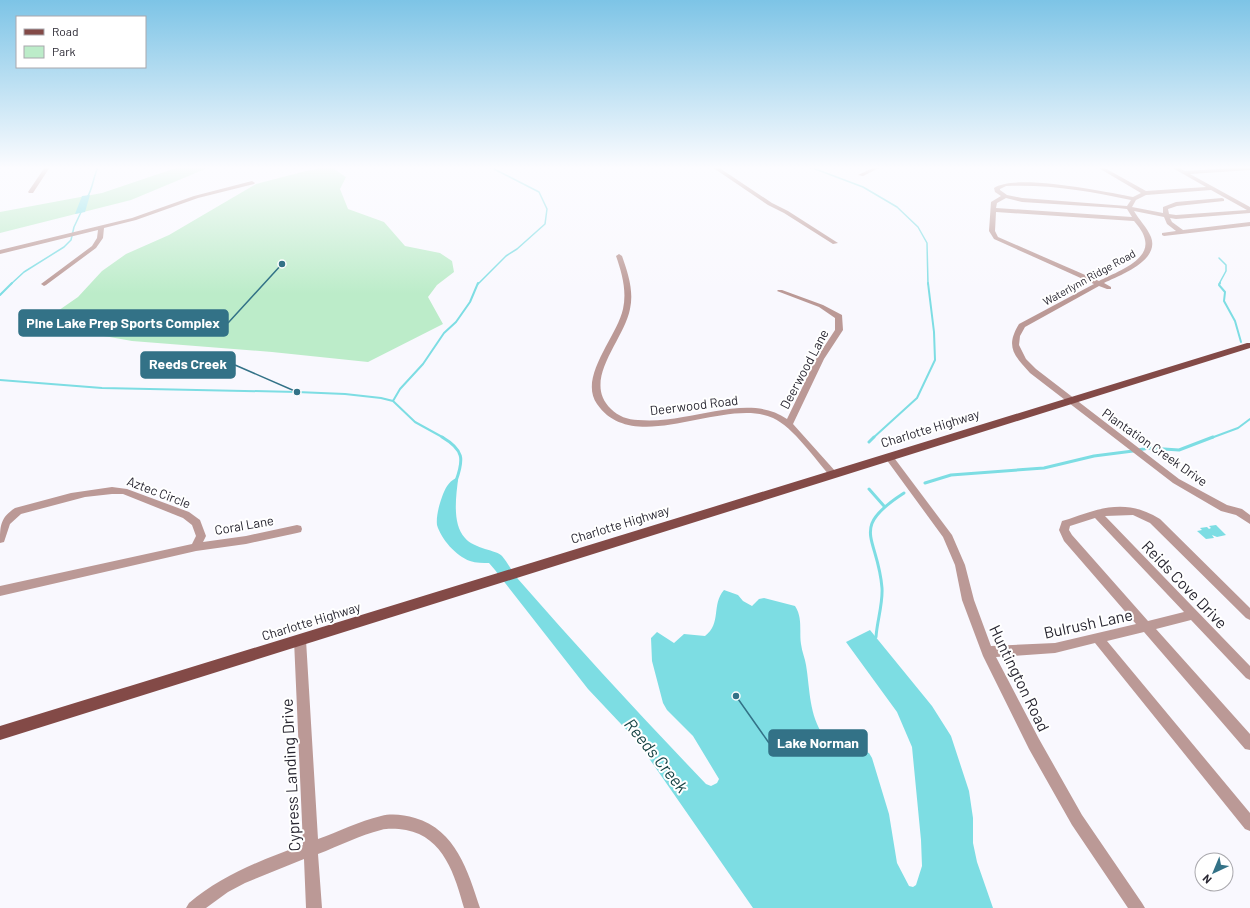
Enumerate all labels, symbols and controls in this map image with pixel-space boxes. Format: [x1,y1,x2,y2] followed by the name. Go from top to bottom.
[16,16,146,68] legend
[52,24,79,38] text: Road
[52,44,76,58] text: Park
[1040,246,1138,308] street label: Waterlynn Ridge Road
[19,310,228,336] callout: Pine Lake Prep Sports Complex
[26,314,220,331] text: Pine Lake Prep Sports Complex
[776,326,832,412] street label: Deerwood Lane
[141,352,235,378] callout: Reeds Creek
[149,355,228,372] text: Reeds Creek
[649,392,739,418] street label: Deerwood Road
[879,405,981,451] street label: Charlotte Highway
[1099,405,1211,489] street label: Plantation Creek Drive
[125,473,193,512] street label: Aztec Circle
[569,501,671,547] street label: Charlotte Highway
[213,512,275,538] street label: Coral Lane
[1138,536,1232,632] street label: Reids Cove Drive
[260,598,362,644] street label: Charlotte Highway
[1042,604,1134,642] street label: Bulrush Lane
[986,622,1054,734] street label: Huntington Road
[277,698,303,852] street label: Cypress Landing Drive
[621,714,693,797] water label: Reeds Creek
[769,730,867,756] callout: Lake Norman
[777,734,859,751] text: Lake Norman
[1194,852,1234,892] north arrow
[1200,872,1214,887] text: N

